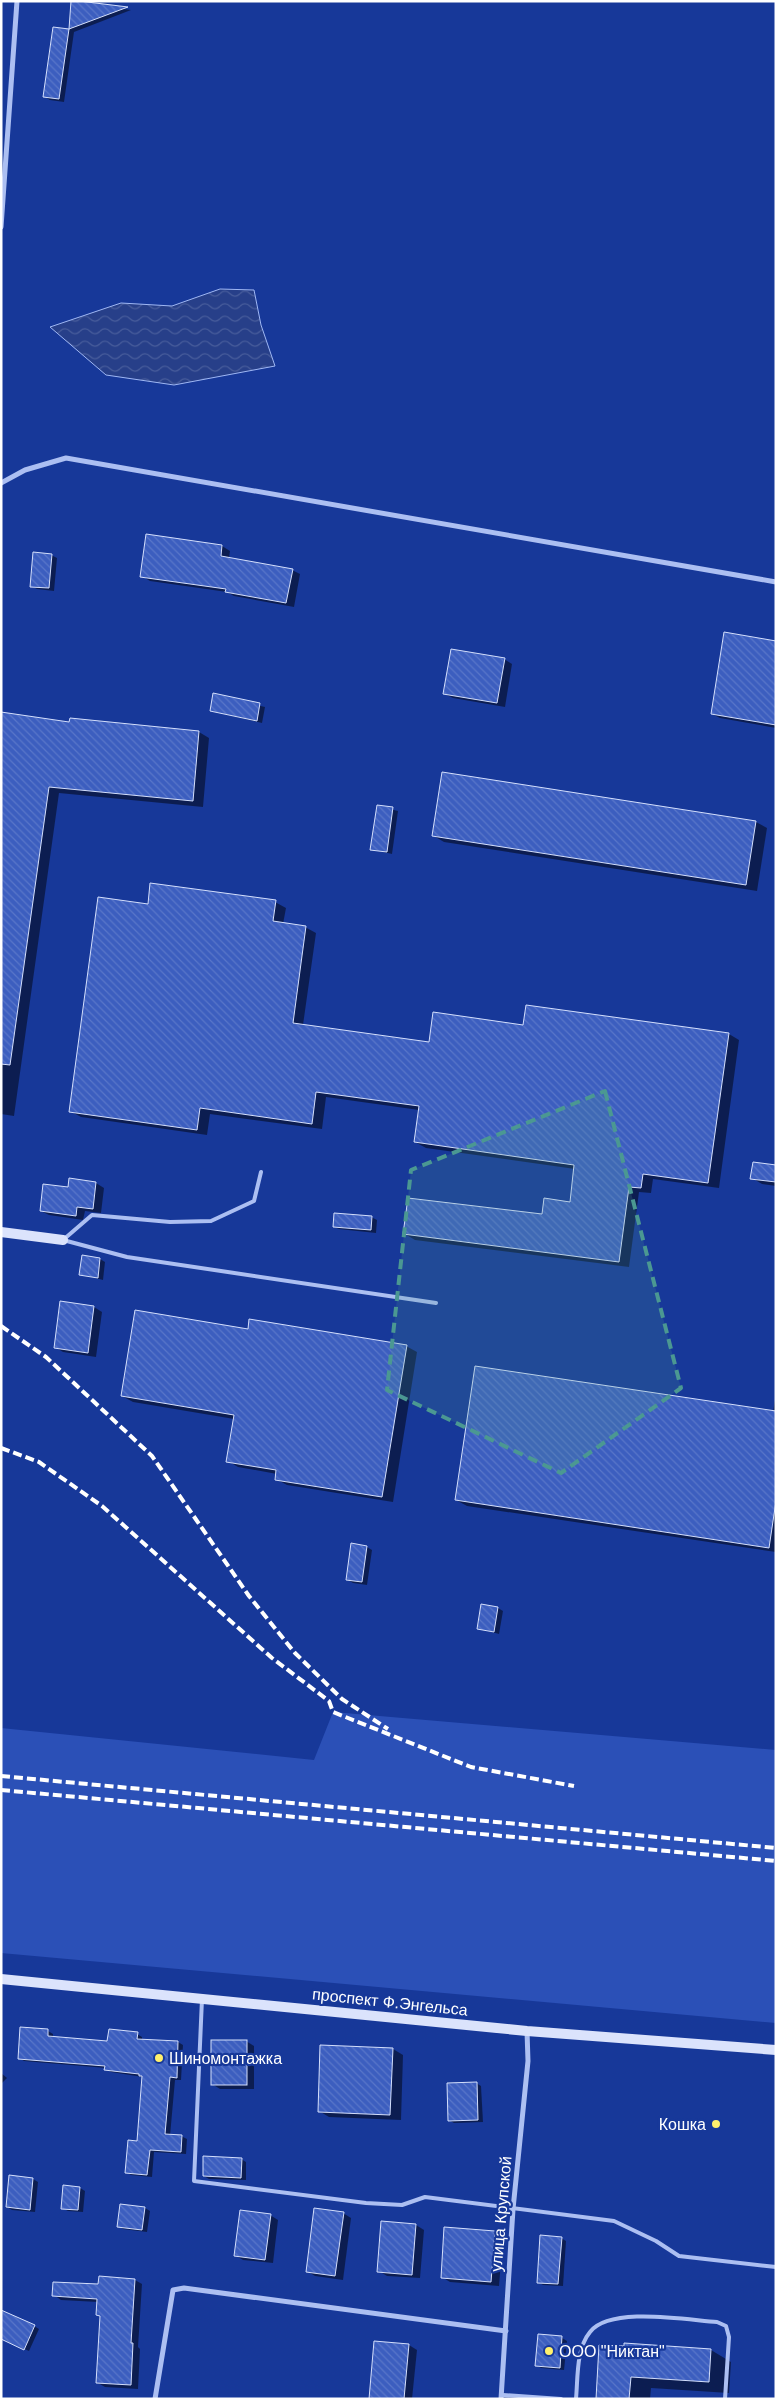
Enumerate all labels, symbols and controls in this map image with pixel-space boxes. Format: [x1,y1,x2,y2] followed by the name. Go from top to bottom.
[311,1985,469,2019] street label: проспект Ф.Энгельса
[169,2050,282,2067] place label: Шиномонтажка
[153,2052,165,2064] marker: Шиномонтажка
[659,2116,706,2133] place label: Кошка
[710,2118,722,2130] marker: Кошка
[487,2155,515,2273] street label: улица Крупской
[559,2343,665,2360] place label: ООО "Никтан"
[543,2345,555,2357] marker: ООО "Никтан"

